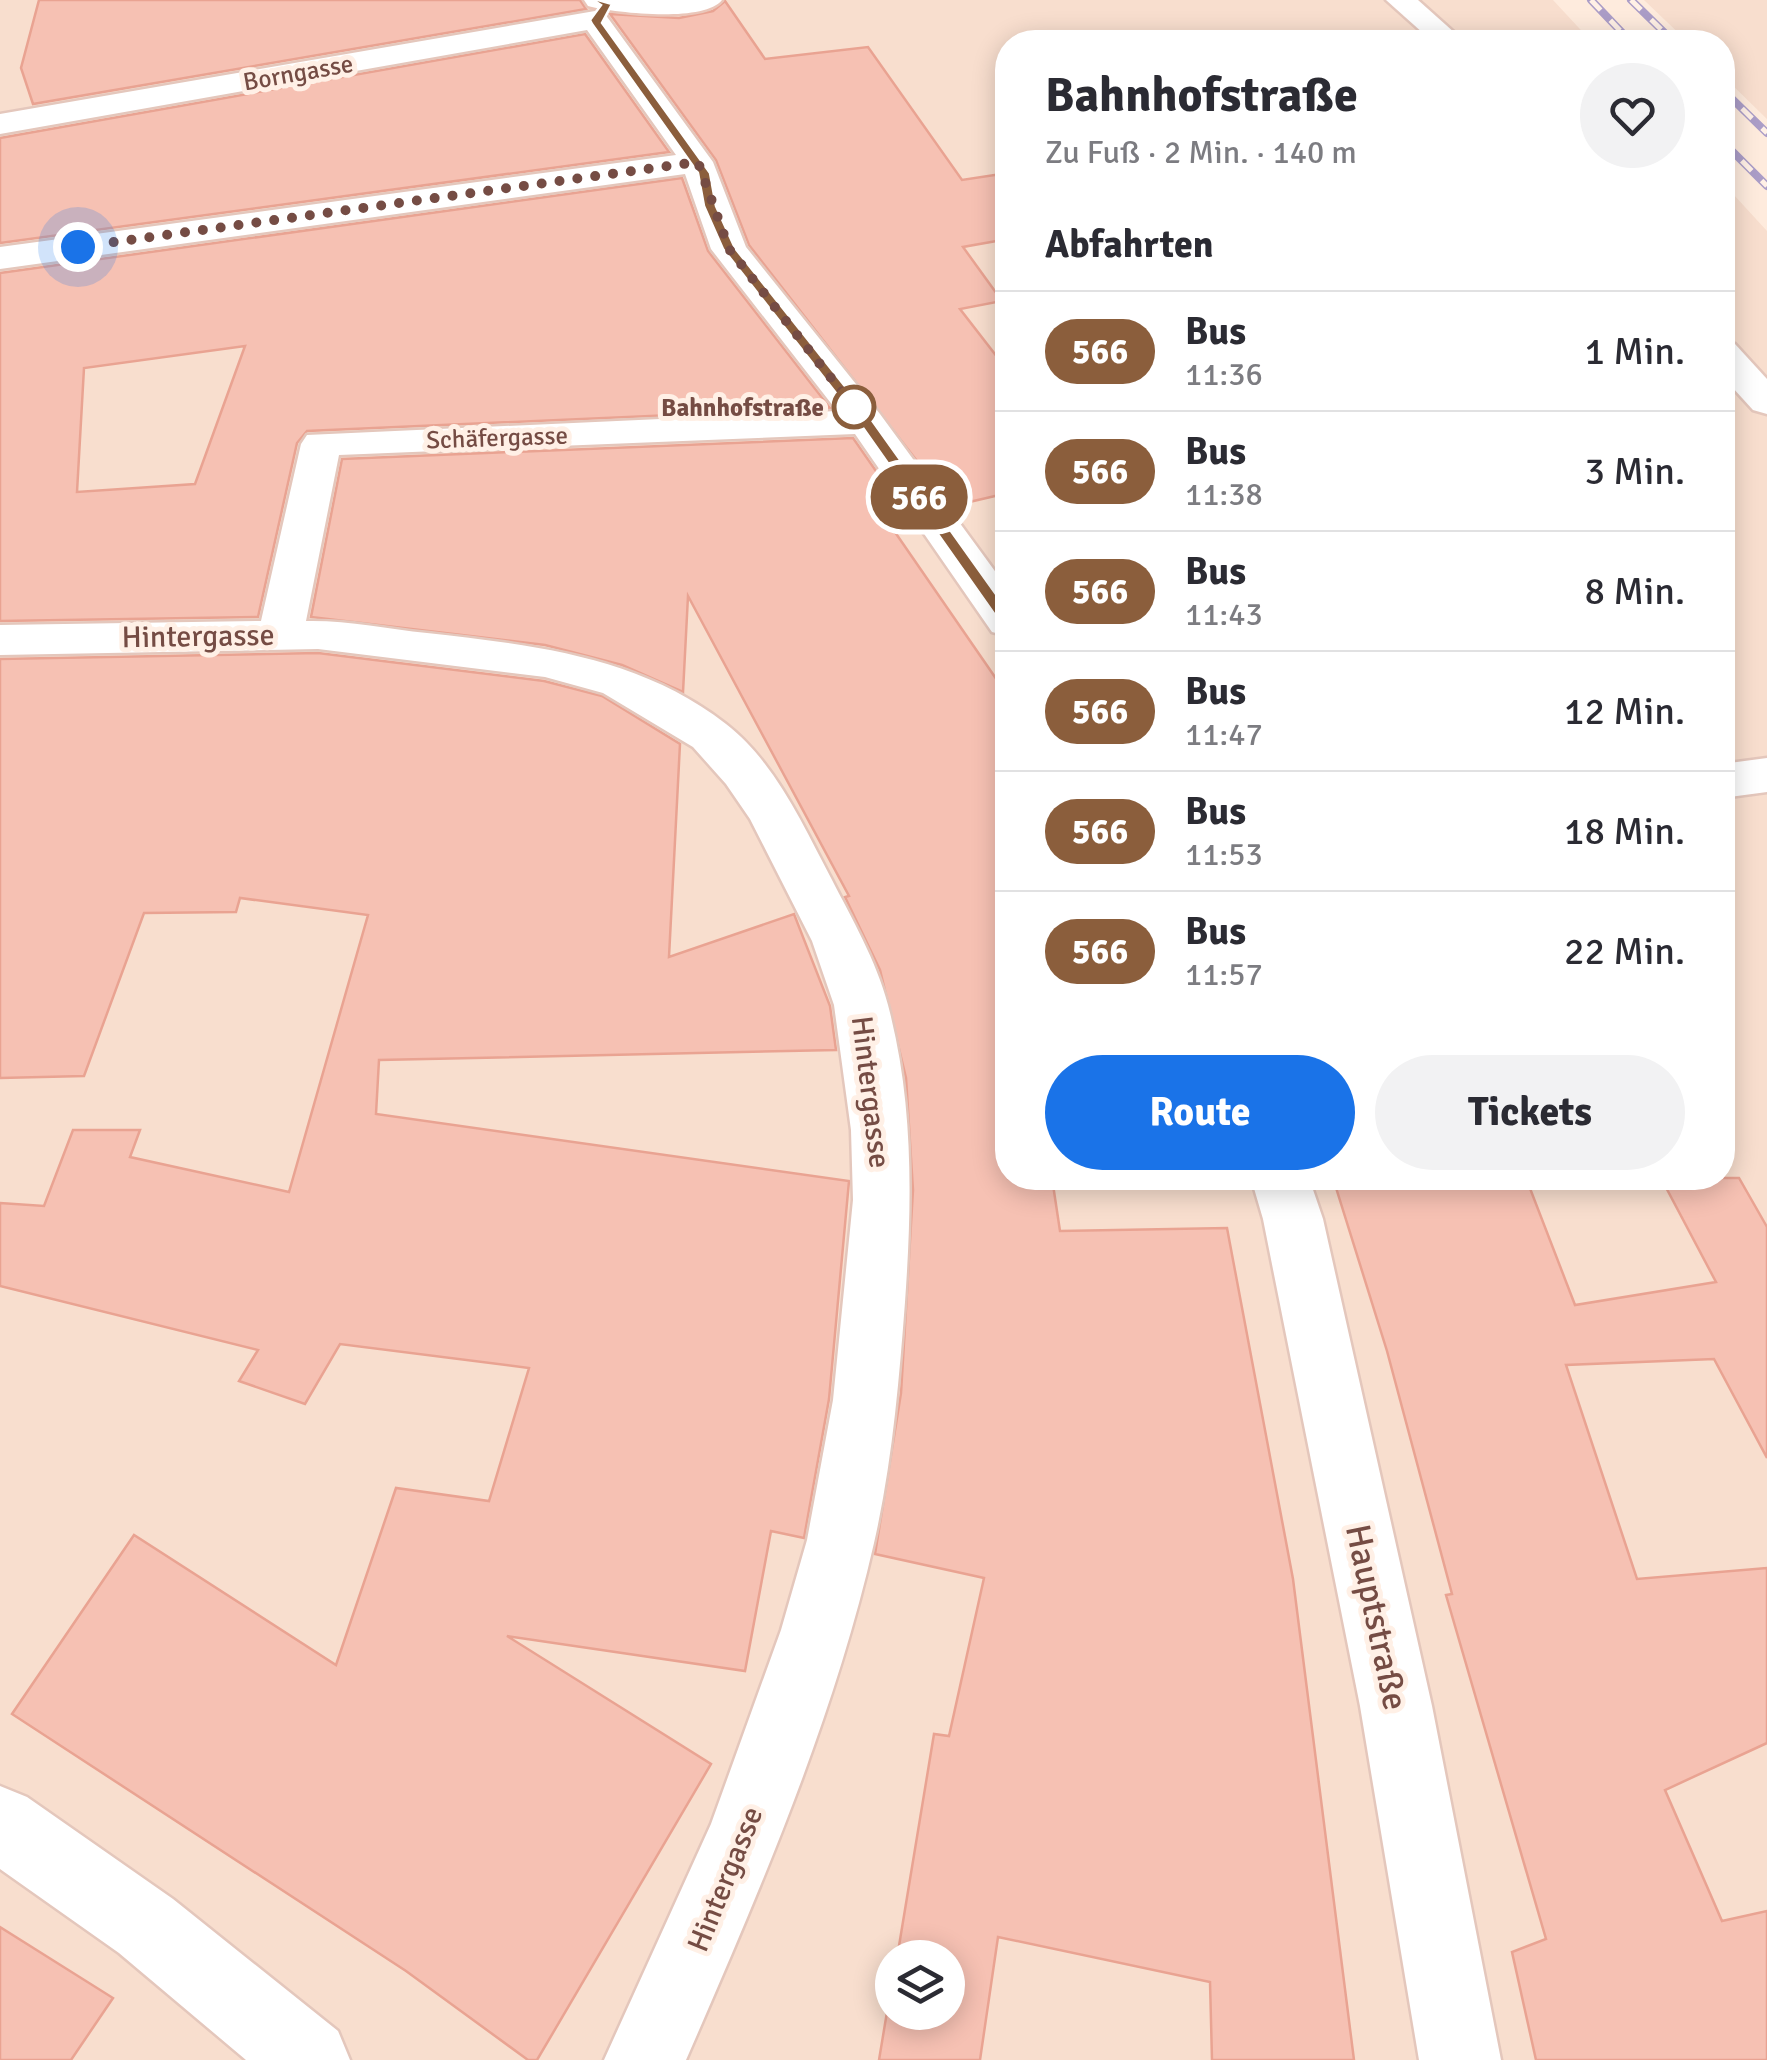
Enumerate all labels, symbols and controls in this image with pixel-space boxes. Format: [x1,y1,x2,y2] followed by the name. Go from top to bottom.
[241,48,356,97] street label: Borngasse
[1580,63,1685,168] button: heart
[1045,66,1358,125] text: Bahnhofstraße
[1045,133,1357,172] text: Zu Fuß · 2 Min. · 140 m
[1045,221,1214,268] text: Abfahrten
[53,222,103,272] your location
[1185,308,1246,355] text: Bus
[1584,328,1685,375] text: 1 Min.
[1072,330,1128,373] text: 566
[1185,355,1263,394] text: 11:36
[833,386,875,428] marker: Bahnhofstraße
[661,392,824,423] place label: Bahnhofstraße
[426,420,568,455] street label: Schäfergasse
[1185,428,1246,475] text: Bus
[1584,448,1685,495] text: 3 Min.
[1072,450,1128,493] text: 566
[862,464,976,530] line badge: 566
[1185,475,1263,514] text: 11:38
[891,476,947,519] text: 566
[1185,548,1246,595] text: Bus
[1584,568,1685,615] text: 8 Min.
[1072,570,1128,613] text: 566
[1185,595,1263,634] text: 11:43
[121,617,275,656] street label: Hintergasse
[1185,668,1246,715] text: Bus
[1564,688,1685,735] text: 12 Min.
[1072,690,1128,733] text: 566
[1185,715,1263,754] text: 11:47
[1185,788,1246,835] text: Bus
[1564,808,1685,855] text: 18 Min.
[1072,810,1128,853] text: 566
[1185,835,1263,874] text: 11:53
[1185,908,1246,955] text: Bus
[1564,928,1685,975] text: 22 Min.
[1072,930,1128,973] text: 566
[1185,955,1263,994] text: 11:57
[843,1014,898,1170] street label: Hintergasse
[1045,1055,1355,1170] button: Route
[1375,1055,1685,1170] button: Tickets
[1336,1520,1417,1714] street label: Hauptstraße
[680,1801,771,1957] street label: Hintergasse
[875,1940,965,2030] map controls
[875,1940,965,2030] button: layers

